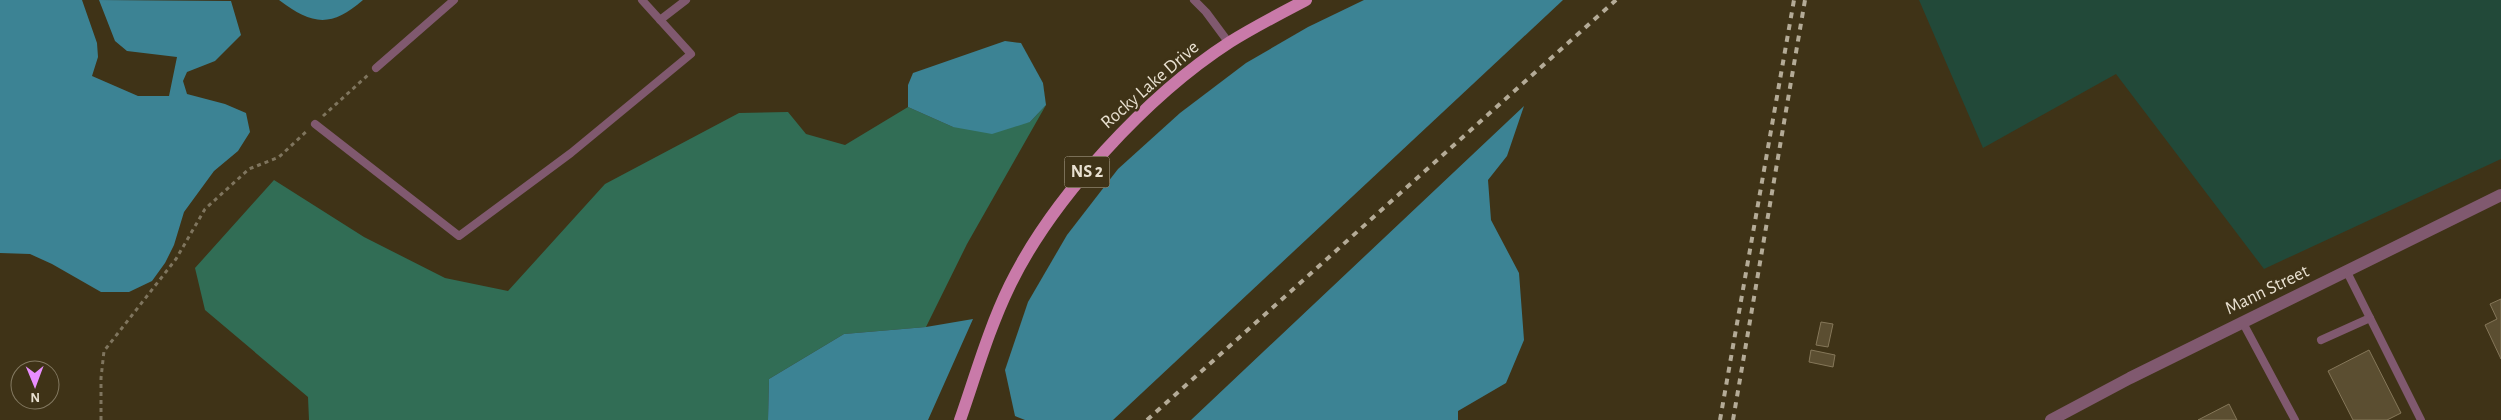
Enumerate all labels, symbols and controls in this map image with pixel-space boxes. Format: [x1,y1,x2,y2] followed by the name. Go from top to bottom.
[1097,38,1203,132] street label: Rocky Lake Drive
[1064,156,1110,188] road number: NS 2
[2222,262,2312,318] street label: Mann Street
[10,360,60,410] north arrow
[30,390,40,404] text: N

